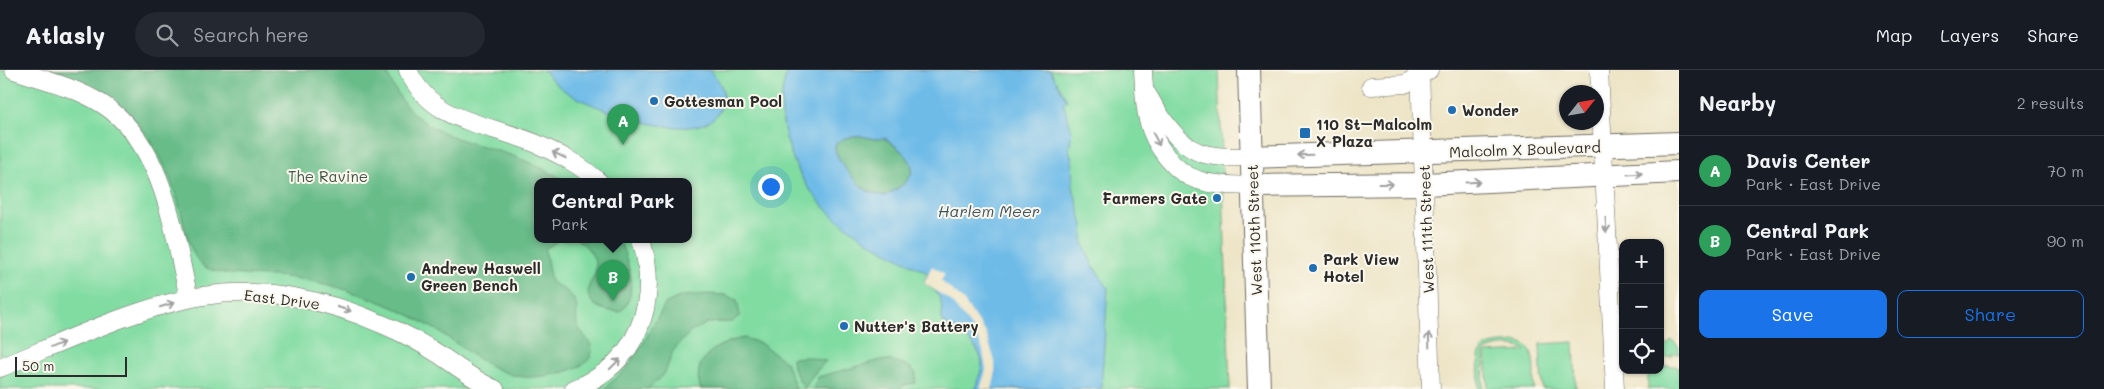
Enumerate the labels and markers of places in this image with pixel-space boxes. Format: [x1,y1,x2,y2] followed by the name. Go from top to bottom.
[664,91,782,111] place label: Gottesman Pool
[648,95,660,107] marker: Gottesman Pool
[1462,100,1519,120] place label: Wonder
[607,104,639,145] pin: A
[1446,104,1458,116] marker: Wonder
[1316,114,1432,151] place label: 110 St–Malcolm X Plaza
[1298,126,1312,140] marker: 110 St–Malcolm X Plaza
[1102,188,1207,208] place label: Farmers Gate
[1211,192,1223,204] marker: Farmers Gate
[1323,249,1399,286] place label: Park View Hotel
[421,258,541,295] place label: Andrew Haswell Green Bench
[597,260,629,301] pin: B
[1307,262,1319,274] marker: Park View Hotel
[405,271,417,283] marker: Andrew Haswell Green Bench
[854,316,979,336] place label: Nutter's Battery
[838,320,850,332] marker: Nutter's Battery

